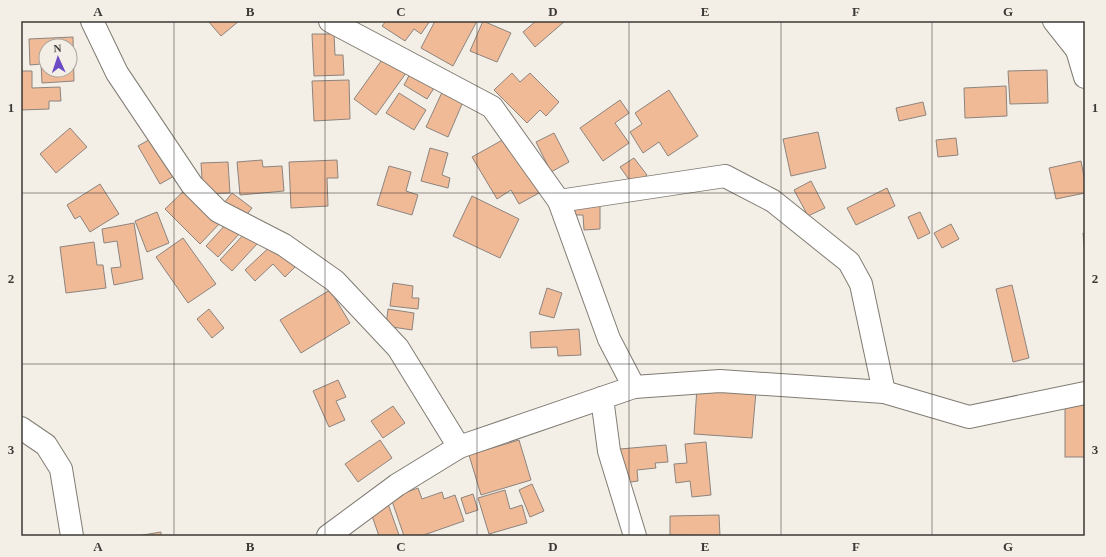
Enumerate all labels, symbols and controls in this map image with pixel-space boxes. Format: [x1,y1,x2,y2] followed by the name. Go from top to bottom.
[93,4,103,19] text: A
[246,4,255,19] text: B
[396,4,406,19] text: C
[548,4,558,19] text: D
[701,4,709,19] text: E
[852,4,860,19] text: F
[1003,4,1013,19] text: G
[38,38,78,78] north arrow
[53,42,62,54] text: N
[8,100,14,115] text: 1
[1092,100,1098,115] text: 1
[8,271,14,286] text: 2
[1092,271,1098,286] text: 2
[8,442,15,457] text: 3
[1092,442,1099,457] text: 3
[93,539,103,554] text: A
[246,539,255,554] text: B
[396,539,406,554] text: C
[548,539,558,554] text: D
[701,539,709,554] text: E
[852,539,860,554] text: F
[1003,539,1013,554] text: G

